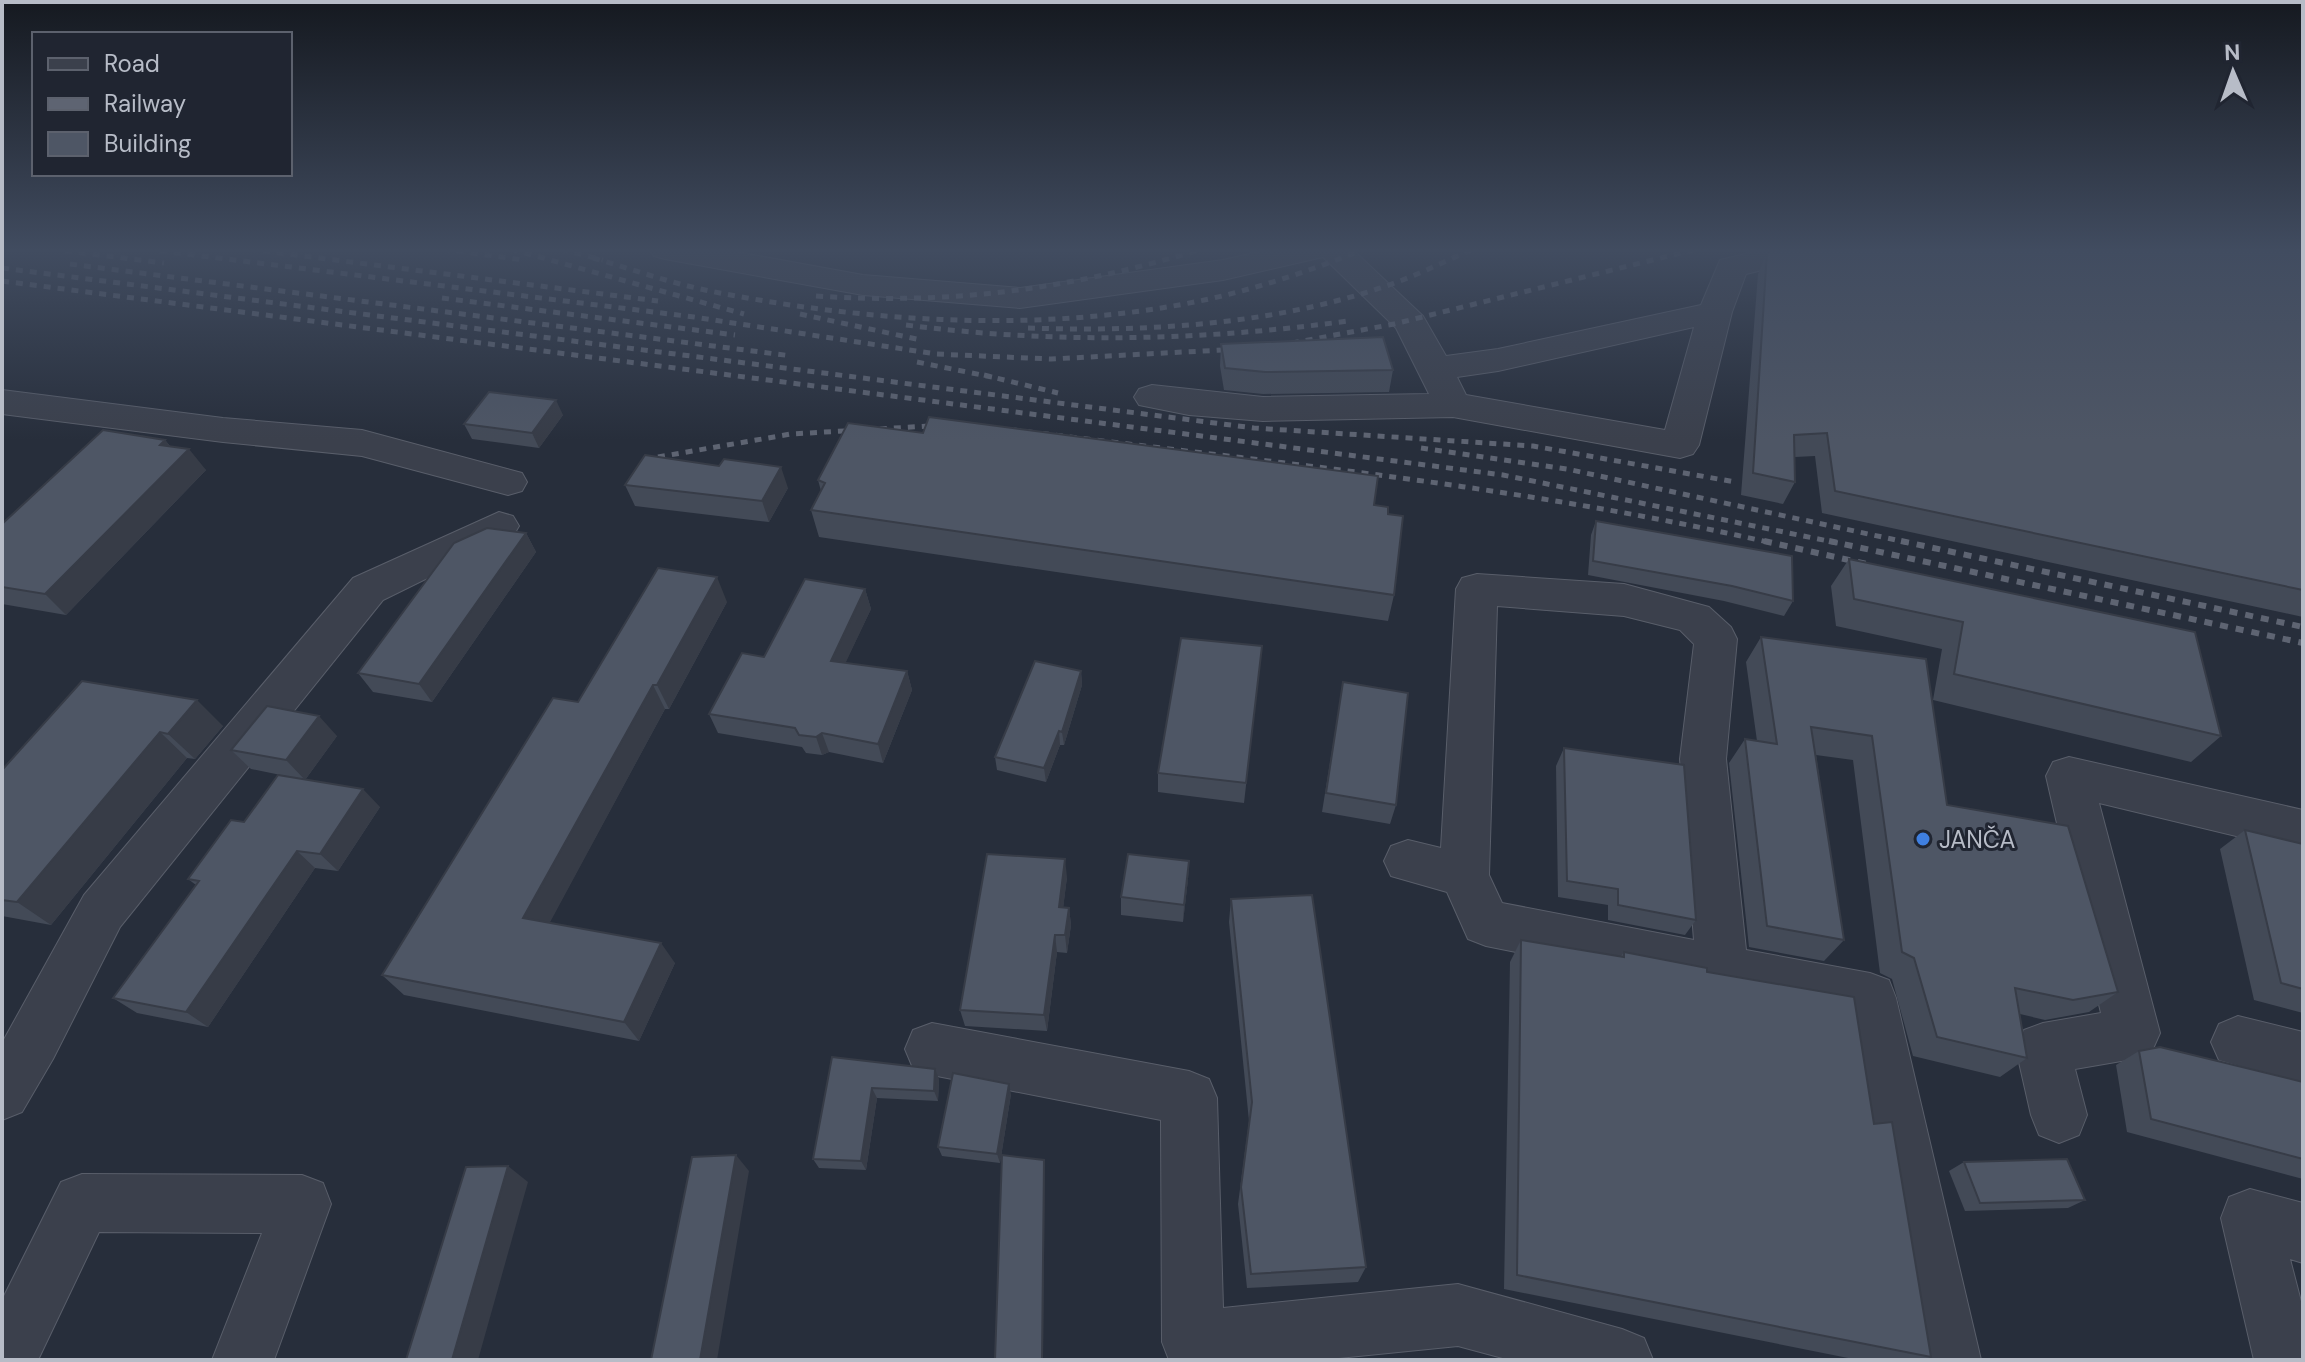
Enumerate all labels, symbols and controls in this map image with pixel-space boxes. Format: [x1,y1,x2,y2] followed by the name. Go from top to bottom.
[32,32,292,176] legend
[2193,32,2273,112] north arrow
[2224,38,2241,67] text: N
[104,48,160,79] text: Road
[104,88,186,119] text: Railway
[104,128,191,159] text: Building
[1939,824,2016,855] place label: JANČA
[1914,830,1932,848] marker: JANČA

